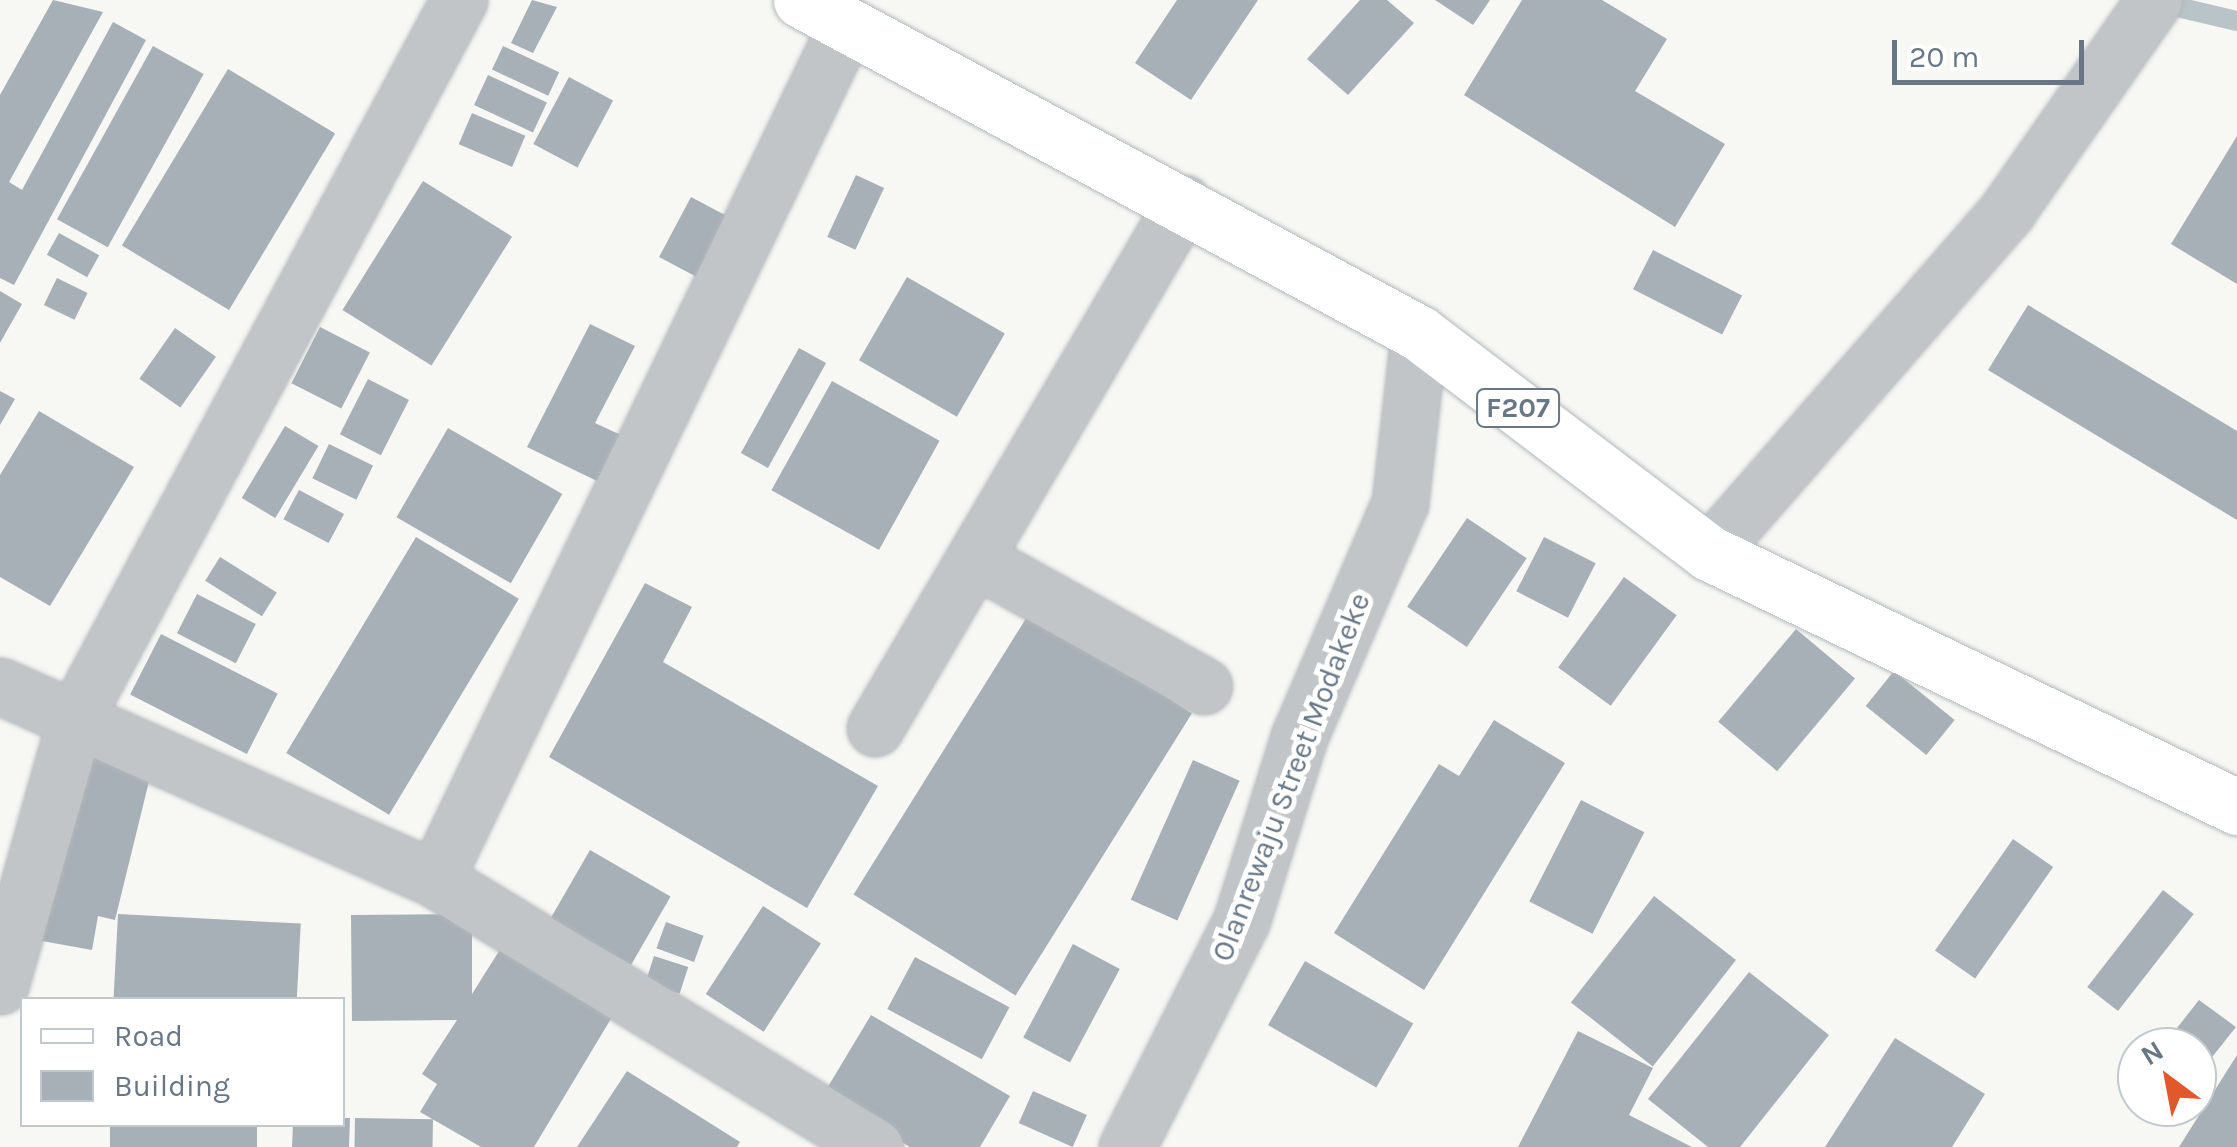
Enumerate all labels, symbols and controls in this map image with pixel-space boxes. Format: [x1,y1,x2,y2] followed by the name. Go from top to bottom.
[1897,20,2090,82] scale bar
[1909,39,1979,75] text: 20 m
[1476,385,1560,431] road number: F207
[1204,588,1378,966] street label: Olanrewaju Street Modakeke
[20,997,345,1127] legend
[114,1018,183,1054] text: Road
[2117,1027,2217,1127] north arrow
[2135,1034,2169,1072] text: N
[114,1068,230,1104] text: Building

